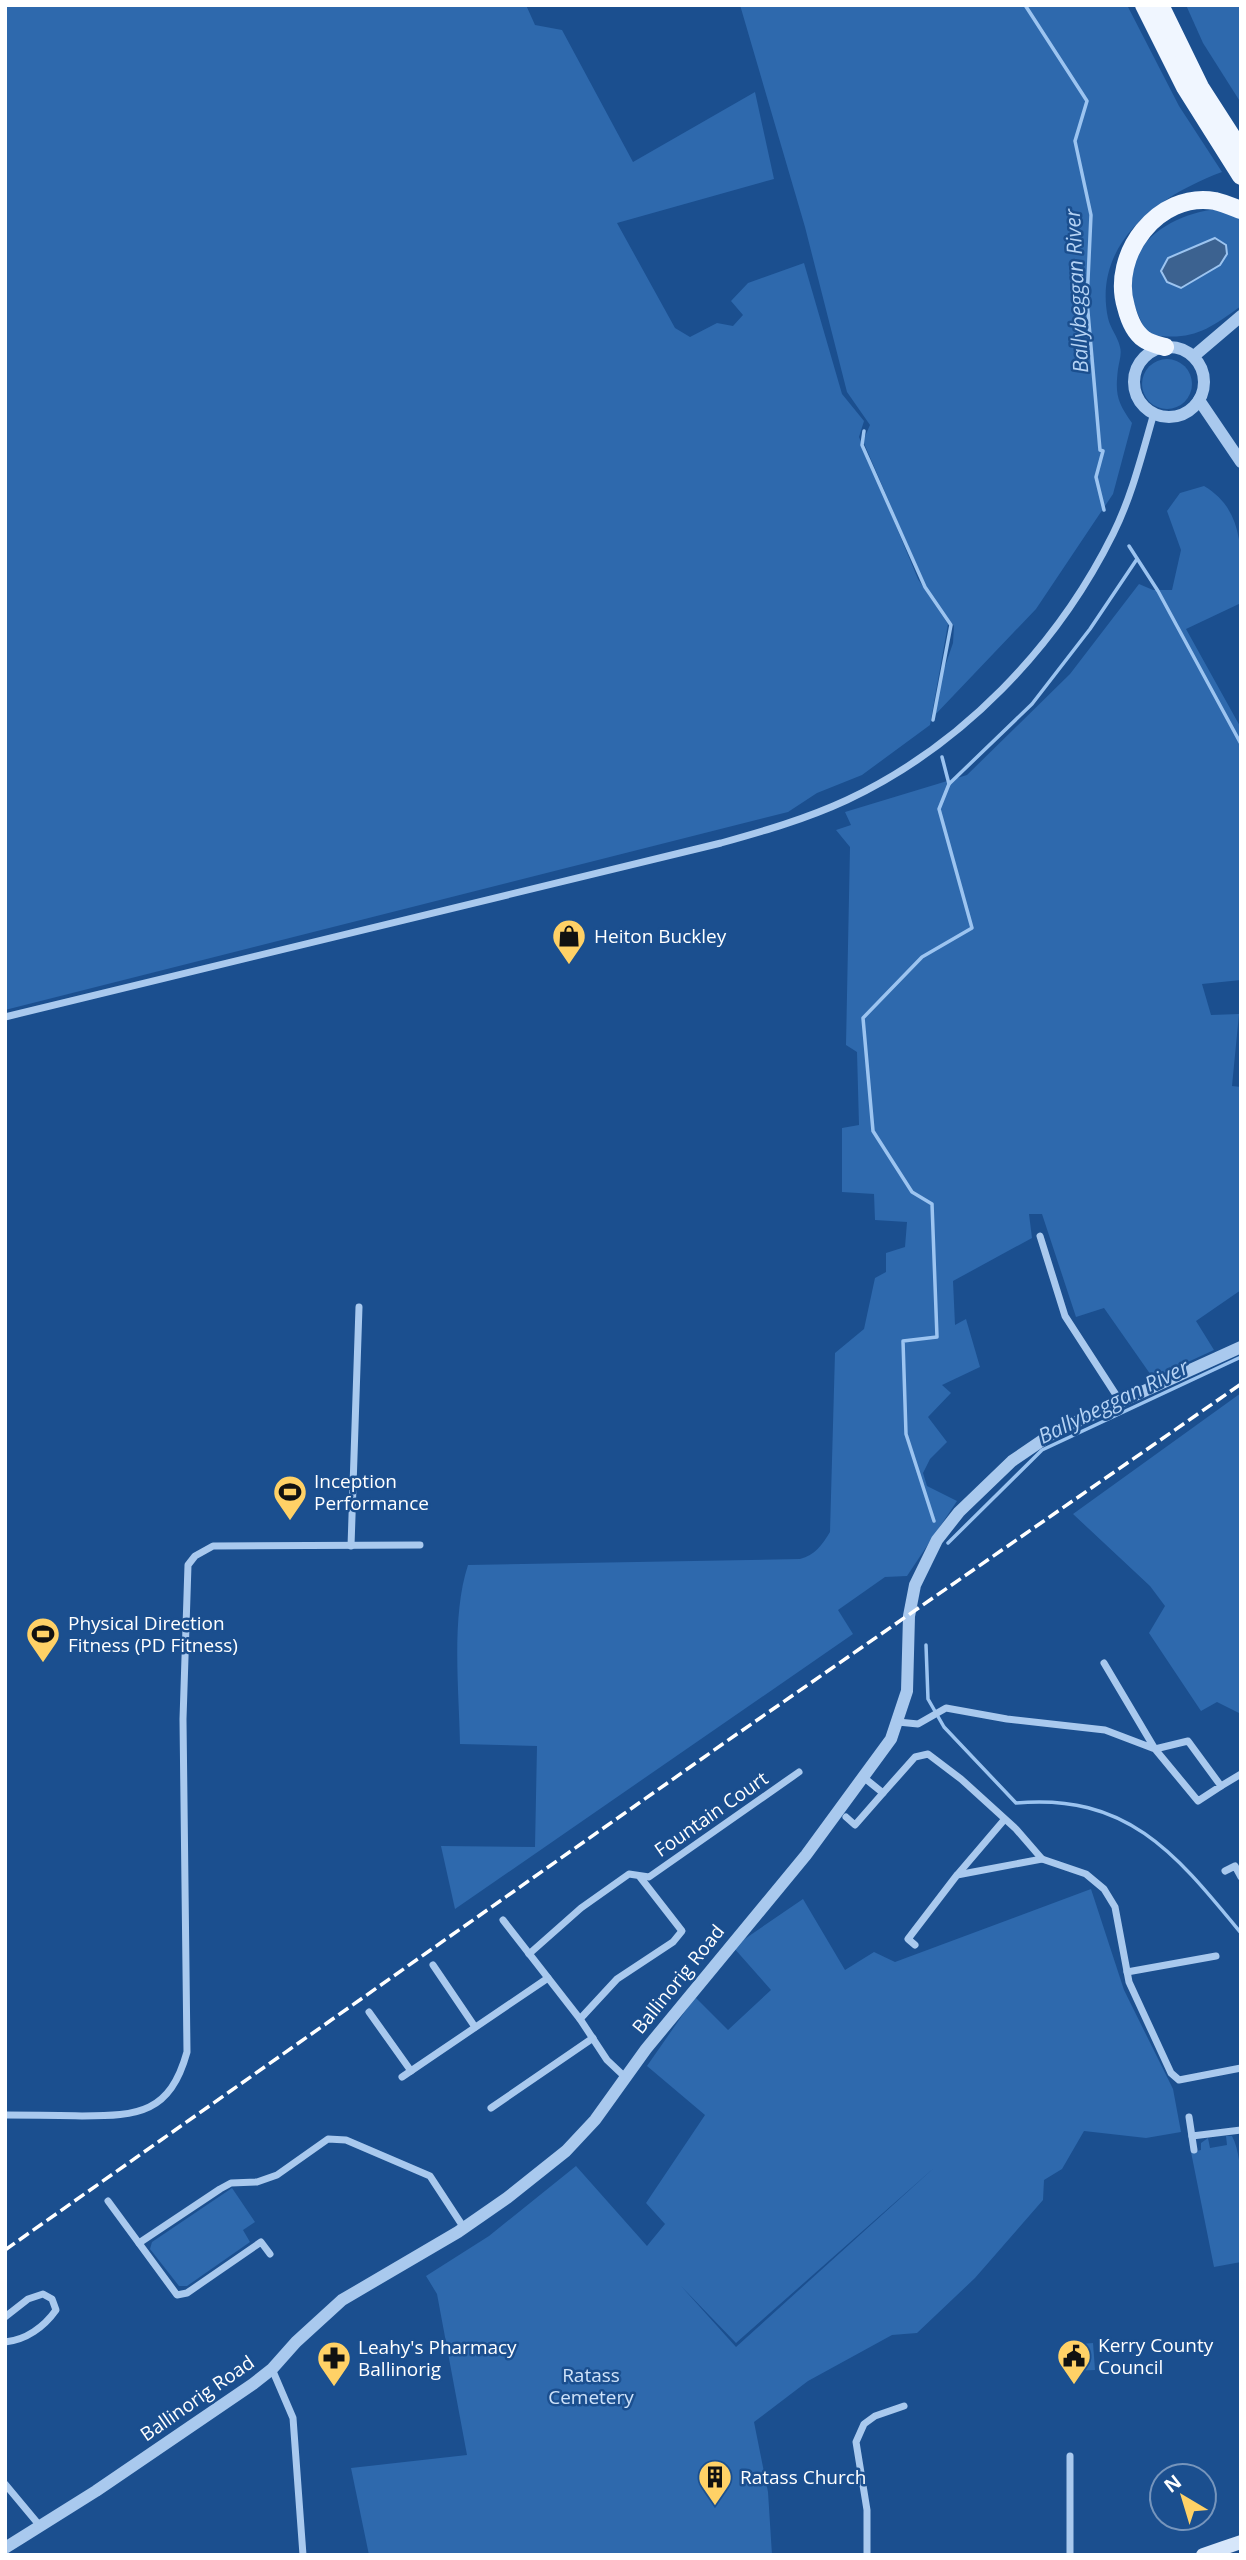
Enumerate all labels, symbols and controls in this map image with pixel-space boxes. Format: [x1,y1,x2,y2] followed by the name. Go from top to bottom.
[1058,208,1094,374] water label: Ballybeggan River
[550,917,588,966] shop icon: Heiton Buckley
[594,923,727,949] place label: Heiton Buckley
[1033,1352,1194,1450] water label: Ballybeggan River
[314,1468,429,1516] place label: Inception Performance
[271,1473,309,1522] sports icon: Inception Performance
[68,1610,238,1658] place label: Physical Direction Fitness (PD Fitness)
[24,1615,62,1664] sports icon: Physical Direction Fitness (PD Fitness)
[649,1765,773,1863] street label: Fountain Court
[626,1919,730,2039] street label: Ballinorig Road
[1098,2332,1214,2380] place label: Kerry County Council
[358,2334,517,2382] place label: Leahy's Pharmacy Ballinorig
[1055,2337,1093,2386] public building icon: Kerry County Council
[315,2339,353,2388] pharmacy icon: Leahy's Pharmacy Ballinorig
[135,2349,259,2447] street label: Ballinorig Road
[548,2362,634,2410] park label: Ratass Cemetery
[696,2458,734,2507] building icon: Ratass Church
[1148,2462,1218,2532] north arrow
[740,2464,866,2490] place label: Ratass Church
[1158,2469,1187,2499] text: N

